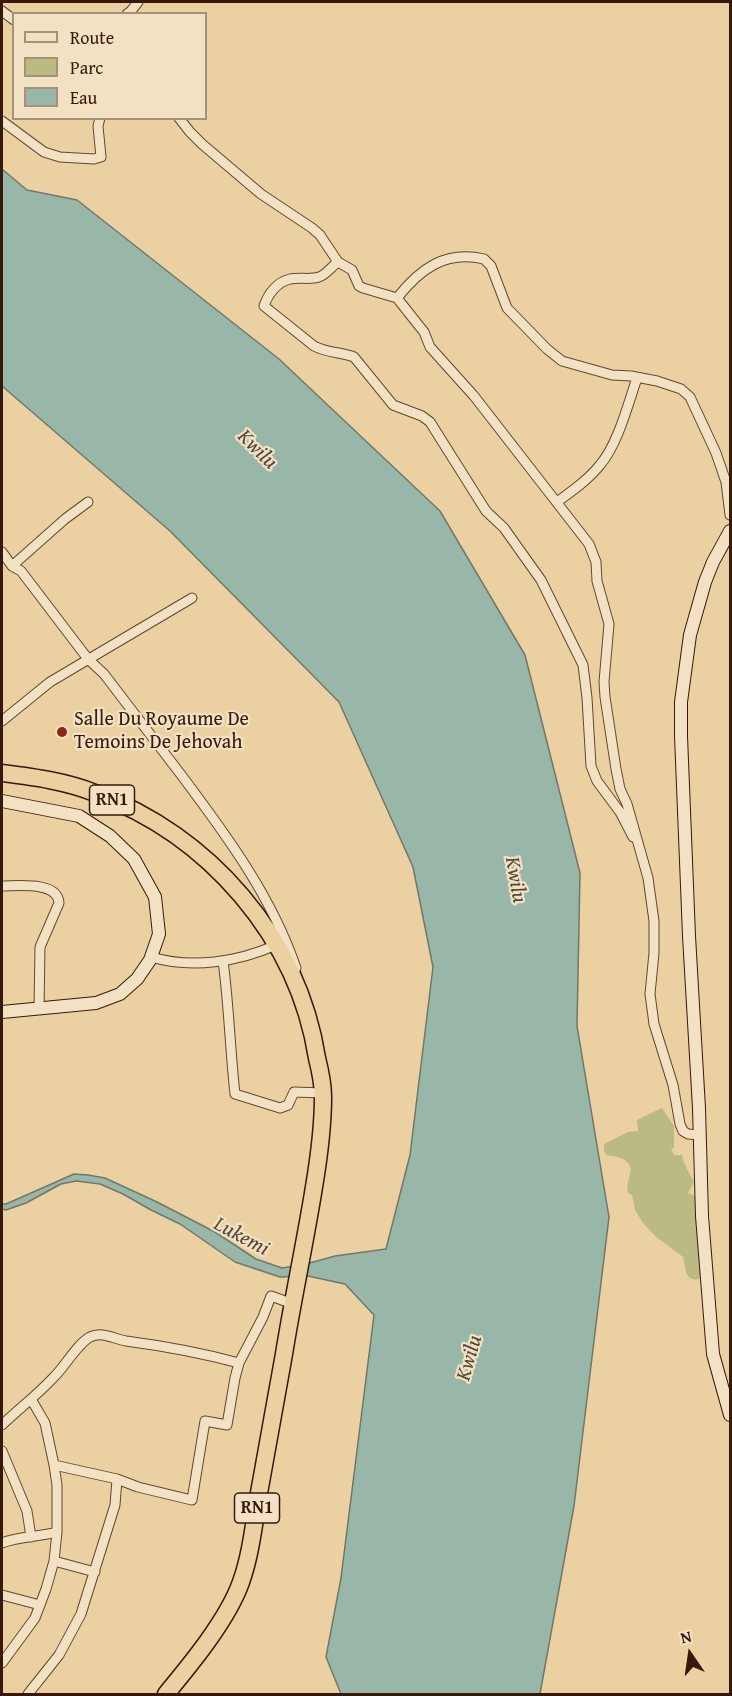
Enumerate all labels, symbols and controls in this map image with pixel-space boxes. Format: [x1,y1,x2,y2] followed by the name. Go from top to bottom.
[12,12,207,120] legend
[70,24,114,51] text: Route
[70,54,103,81] text: Parc
[70,84,97,111] text: Eau
[232,425,282,475] water label: Kwilu
[74,708,249,755] place label: Salle Du Royaume De Temoins De Jehovah
[55,725,69,739] marker: Salle Du Royaume De Temoins De Jehovah
[90,785,134,815] road number: RN1
[499,855,531,905] water label: Kwilu
[209,1212,273,1262] water label: Lukemi
[451,1332,489,1384] water label: Kwilu
[234,1493,280,1523] road number: RN1
[660,1624,720,1684] north arrow
[678,1624,694,1649] text: N

